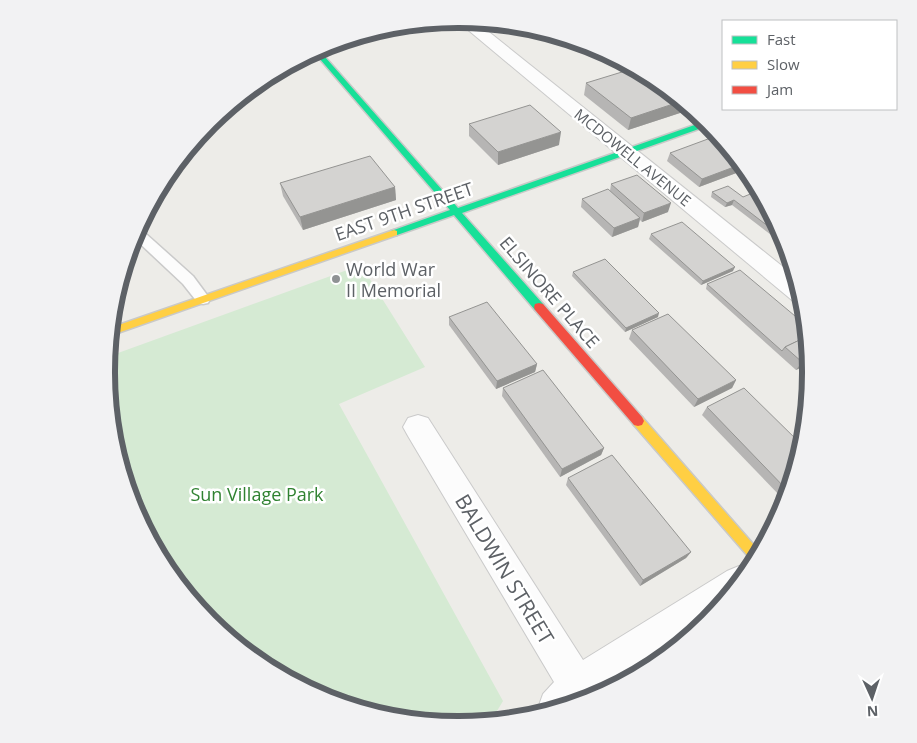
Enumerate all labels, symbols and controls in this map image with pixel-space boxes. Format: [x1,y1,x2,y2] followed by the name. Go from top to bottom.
[722,20,897,110] legend
[767,29,796,49] text: Fast
[767,54,800,74] text: Slow
[765,79,793,99] text: Jam
[571,104,695,210] street label: MCDOWELL AVENUE
[332,176,476,246] street label: EAST 9TH STREET
[495,231,605,353] street label: ELSINORE PLACE
[346,257,441,302] place label: World War II Memorial
[330,273,342,285] marker: World War II Memorial
[190,482,324,506] park label: Sun Village Park
[449,489,561,650] street label: BALDWIN STREET
[847,673,897,723] north arrow
[867,702,879,721] text: N

